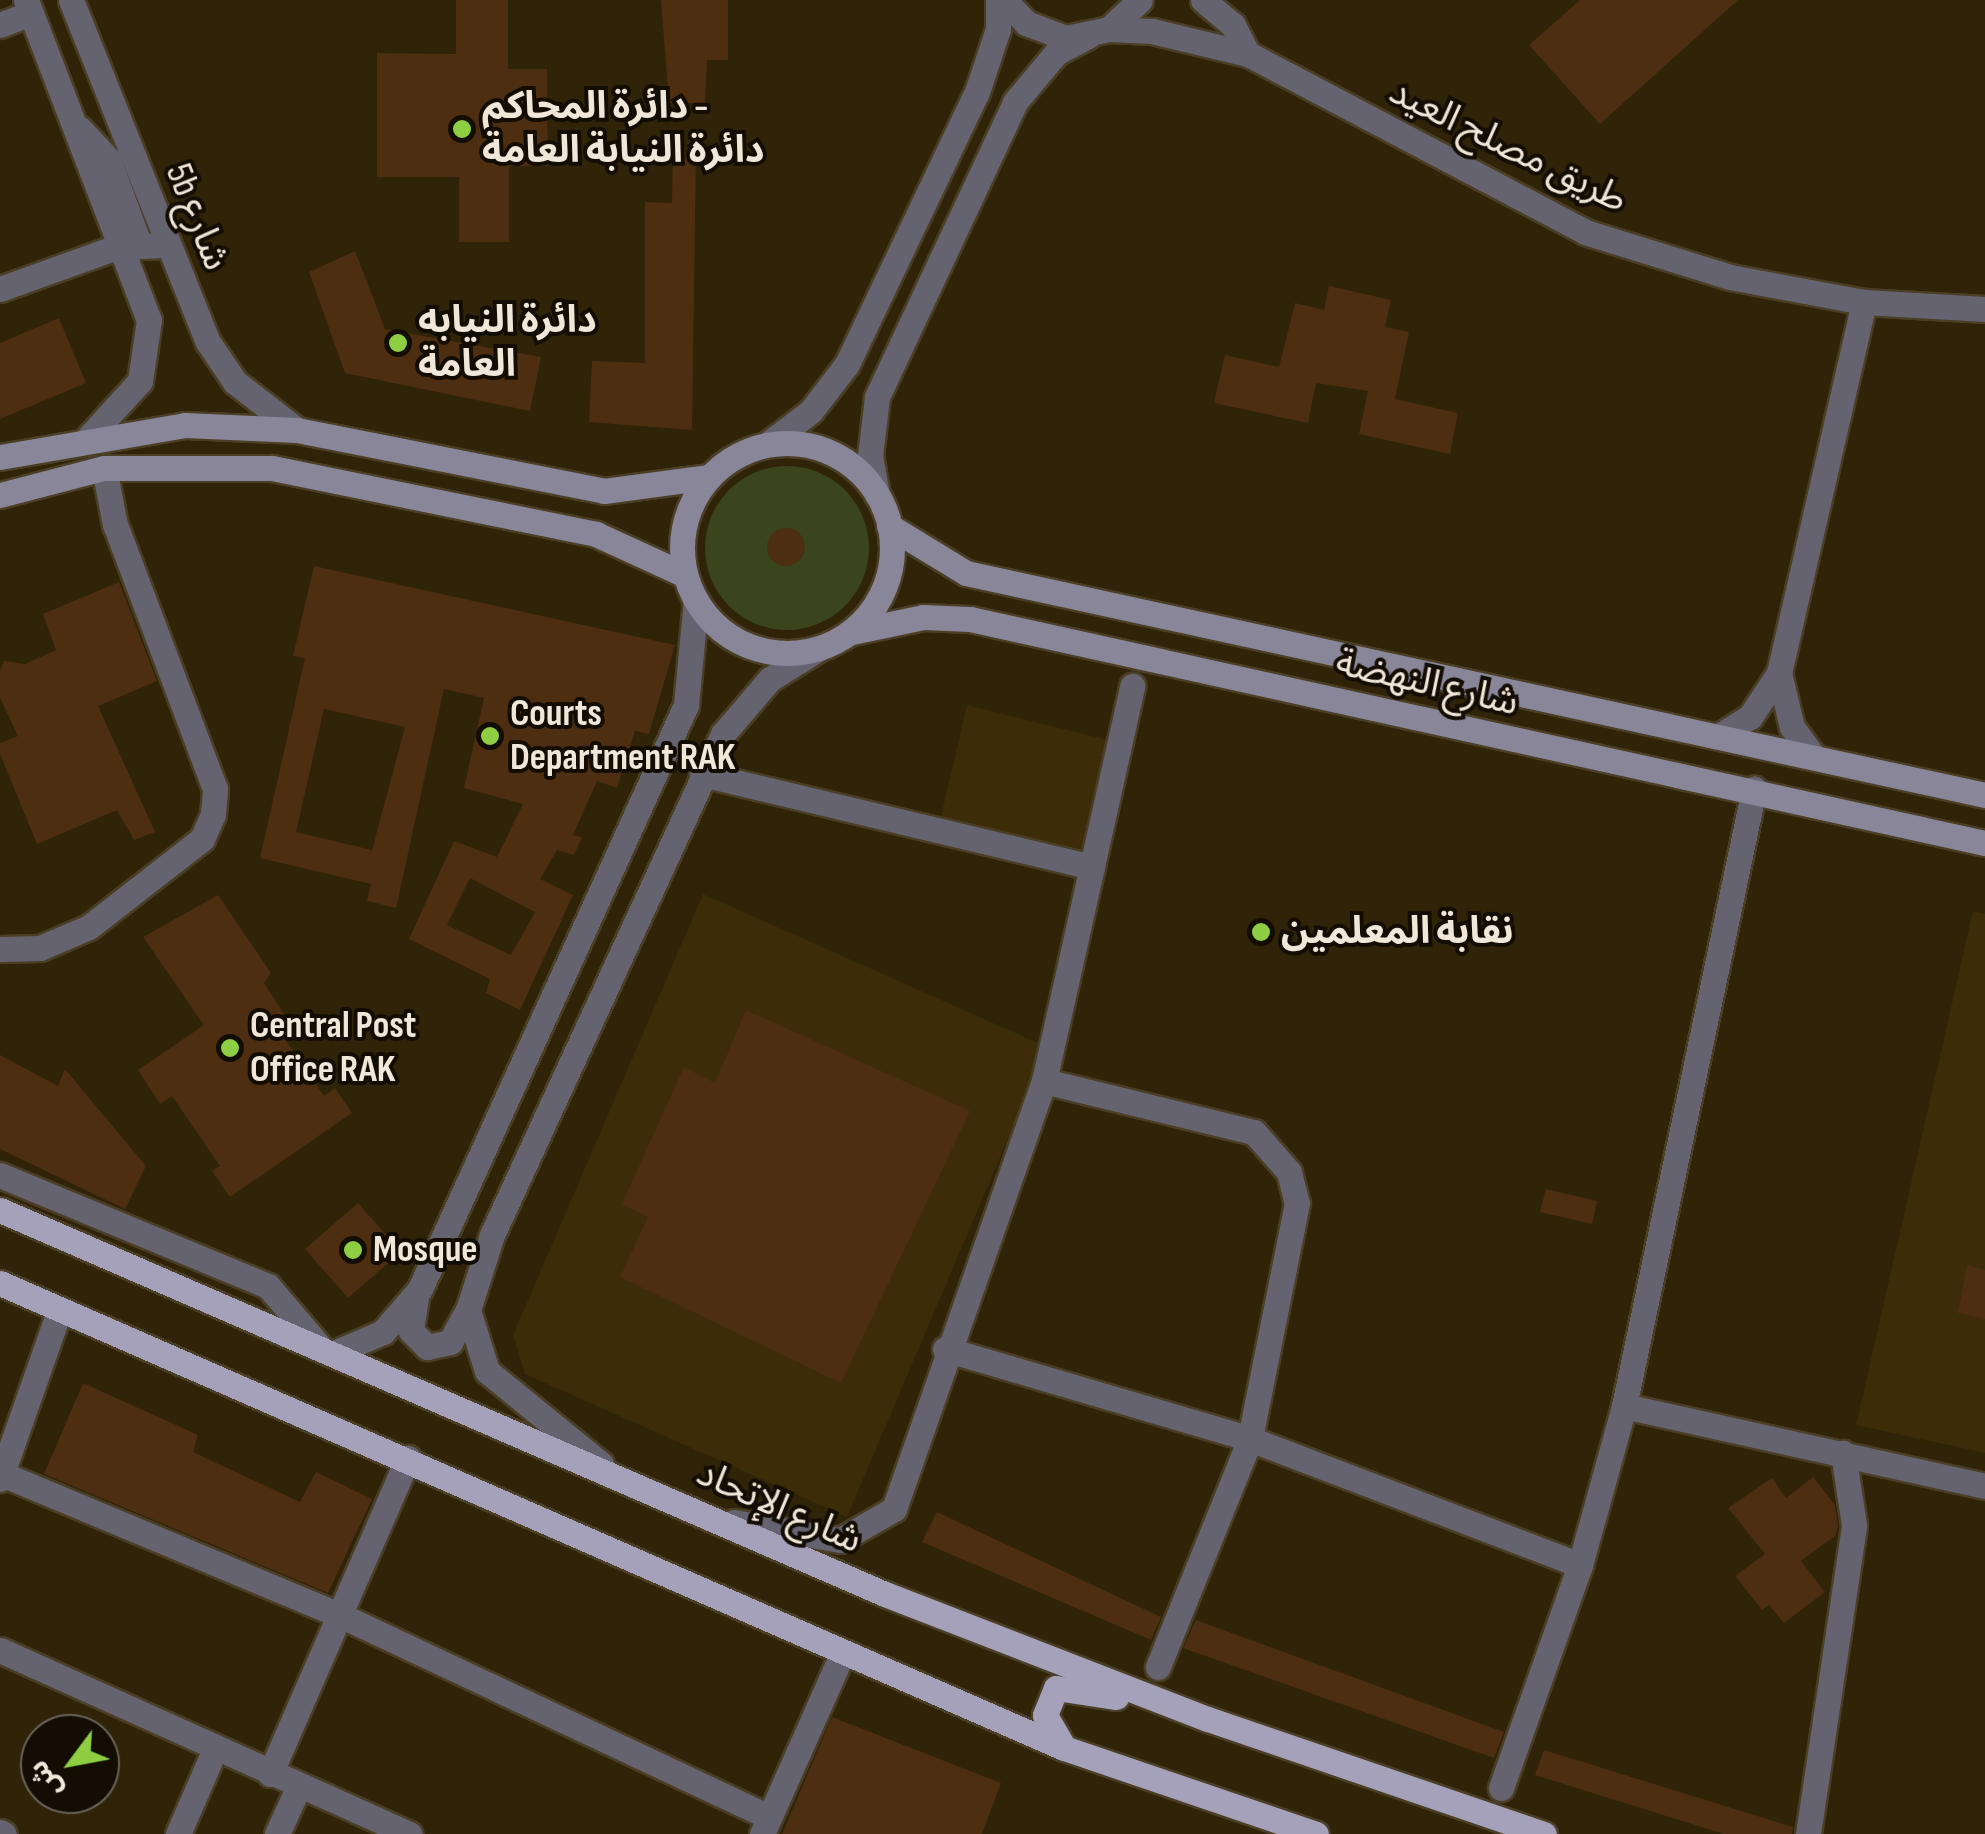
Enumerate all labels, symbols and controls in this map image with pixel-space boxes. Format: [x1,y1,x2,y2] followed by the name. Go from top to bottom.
[1382,69,1634,223] street label: طريق مصلح العيد
[482,84,764,173] place label: دائرة المحاكم - دائرة النيابة العامة
[451,118,473,140] marker: دائرة المحاكم - دائرة النيابة العامة
[155,157,239,277] street label: 5b شارع
[418,298,597,388] place label: دائرة النيابه العامة
[387,332,409,354] marker: دائرة النيابه العامة
[1331,640,1523,726] street label: شارع النهضة
[510,691,735,781] place label: Courts Department RAK
[479,725,501,747] marker: Courts Department RAK
[1281,909,1514,955] place label: نقابة المعلمين
[1250,921,1272,943] marker: نقابة المعلمين
[250,1003,416,1092] place label: Central Post Office RAK
[219,1037,241,1059] marker: Central Post Office RAK
[373,1227,478,1273] place label: Mosque
[342,1239,364,1261] marker: Mosque
[689,1450,869,1564] street label: شارع الإتحاد
[20,1714,120,1814] north arrow
[22,1754,70,1804] text: ش

